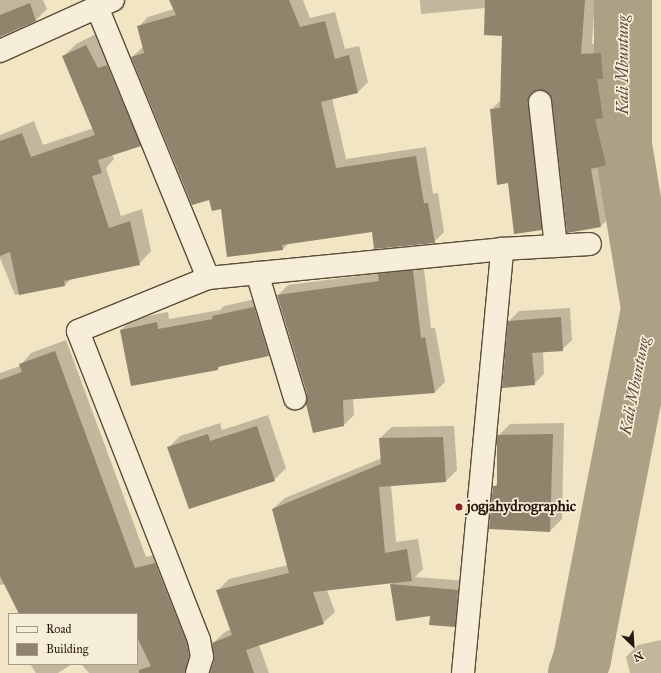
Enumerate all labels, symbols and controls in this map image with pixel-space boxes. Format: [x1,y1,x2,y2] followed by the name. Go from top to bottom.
[613,16,633,114] water label: Kali Mbuntung
[616,336,654,436] water label: Kali Mbuntung
[467,498,576,516] place label: jogjahydrographic
[454,502,464,512] marker: jogjahydrographic
[8,613,138,665] legend
[46,622,72,636] text: Road
[613,625,653,665] north arrow
[46,642,88,656] text: Building
[631,648,645,664] text: N

